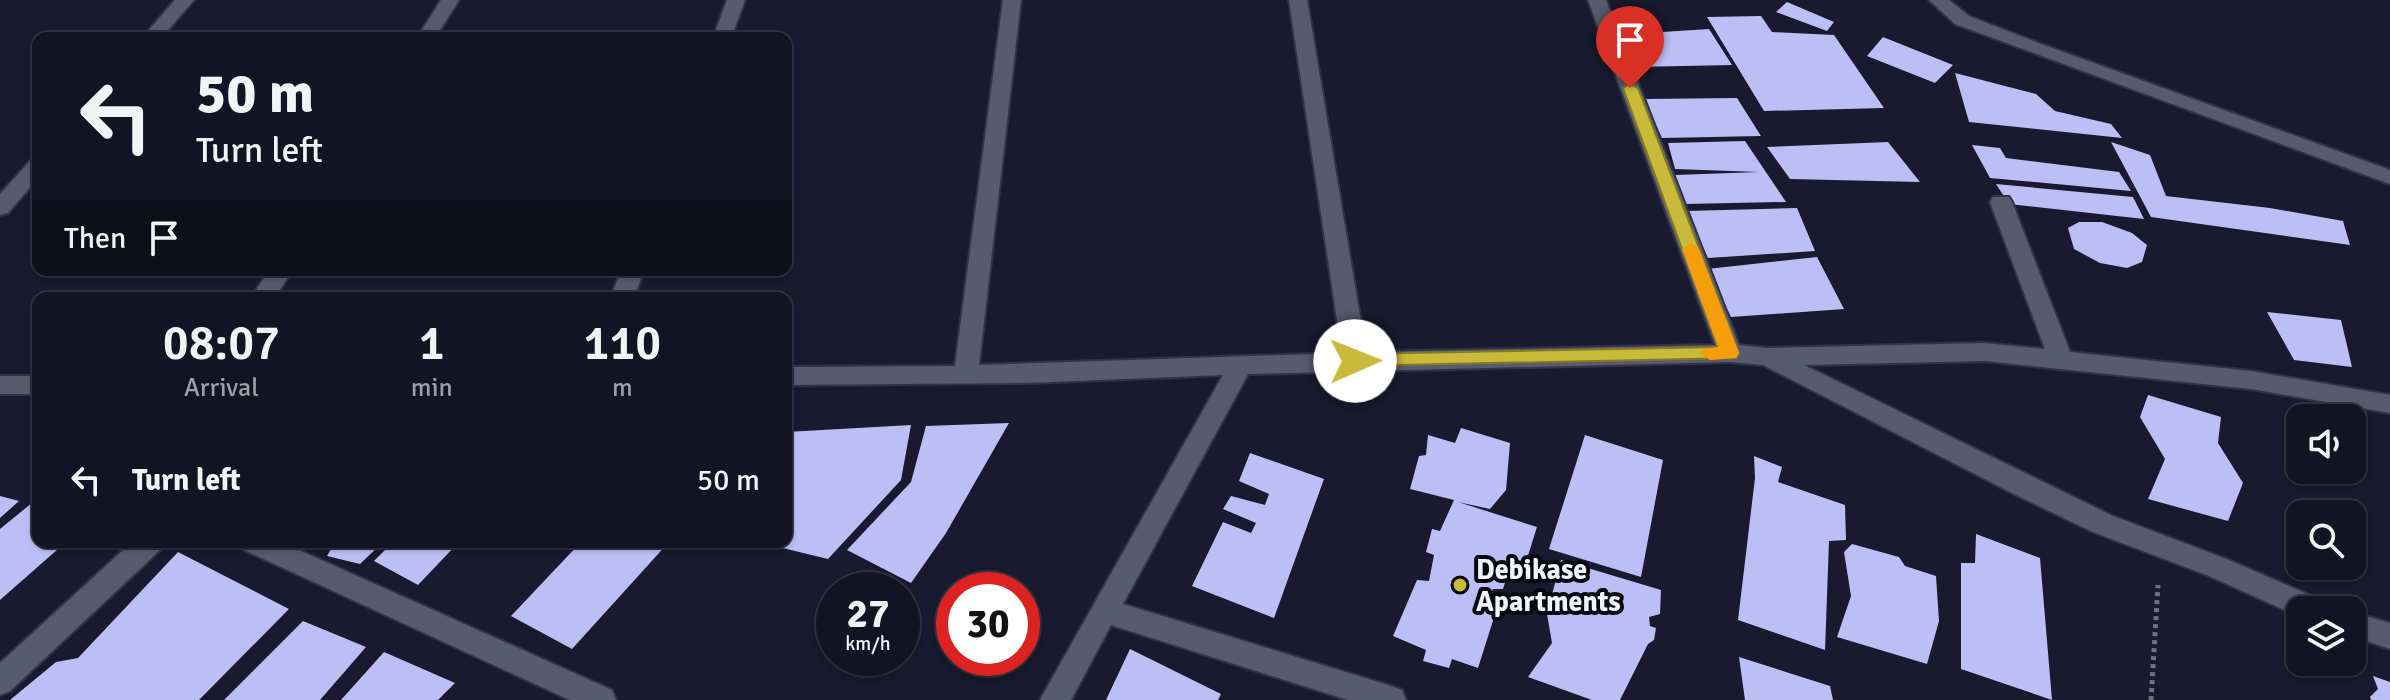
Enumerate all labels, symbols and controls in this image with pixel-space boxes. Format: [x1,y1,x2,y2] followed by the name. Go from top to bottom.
[1596,6,1664,88] pin
[1608,18,1652,62] icon: arrive
[196,59,314,128] text: 50 m
[64,64,168,168] icon: left
[196,128,323,173] text: Turn left
[142,216,186,260] icon: arrive
[64,220,126,257] text: Then
[163,314,280,373] text: 08:07
[419,314,445,373] text: 1
[583,314,661,373] text: 110
[1313,319,1397,403] position arrow
[184,372,259,404] text: Arrival
[411,372,453,404] text: min
[612,372,633,404] text: m
[2286,404,2366,676] map controls
[2286,404,2366,484] button: sound
[64,458,108,502] icon: left
[132,462,241,499] text: Turn left
[697,462,760,499] text: 50 m
[2286,500,2366,580] button: search
[1476,553,1621,619] place label: Debikase Apartments
[936,572,1040,676] speed limit sign: 30
[1451,576,1469,594] marker: Debikase Apartments
[846,589,890,639] text: 27
[2286,596,2366,676] button: layers
[845,631,891,656] text: km/h

